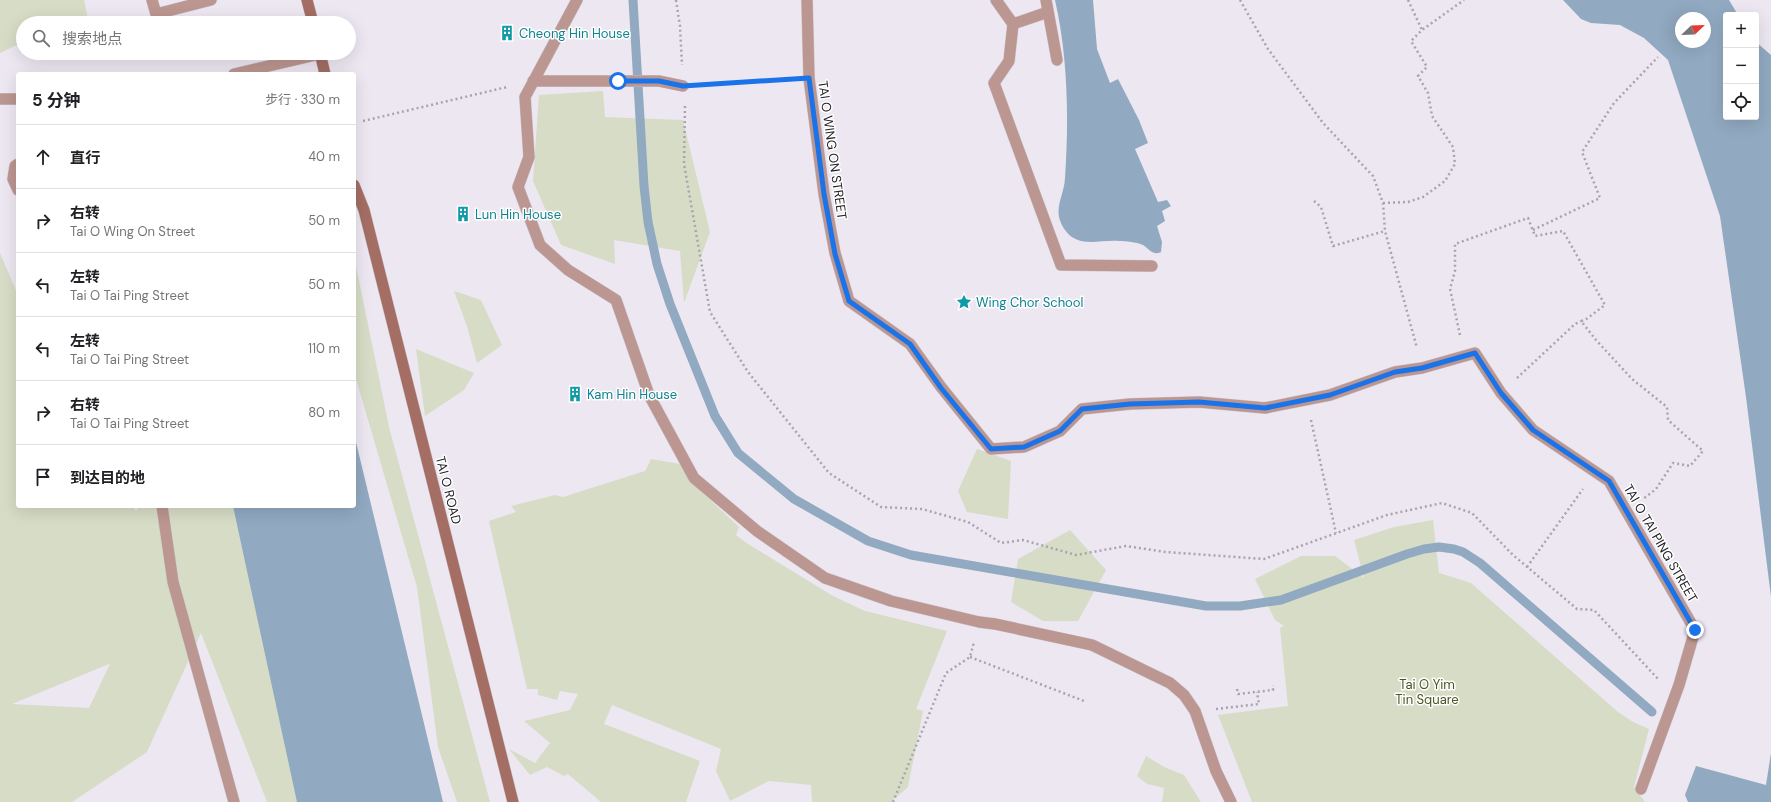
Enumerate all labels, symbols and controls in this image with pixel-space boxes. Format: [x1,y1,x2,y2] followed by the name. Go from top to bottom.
[1675,12,1711,48] north arrow
[1723,12,1759,120] map controls
[1723,12,1759,48] button: +
[16,16,356,60] search box
[498,24,516,42] building icon: Cheong Hin House
[519,25,630,42] place label: Cheong Hin House
[30,27,52,49] icon: search
[62,29,122,49] text: 搜索地点
[1723,48,1759,84] button: −
[609,72,627,90] route start
[814,80,851,220] street label: TAI O WING ON STREET
[1723,84,1759,120] button: locate
[32,89,81,111] text: 5 分钟
[265,91,340,108] text: 步行 · 330 m
[32,146,54,168] icon: ahead
[70,148,100,168] text: 直行
[308,148,340,165] text: 40 m
[70,203,100,223] text: 右转
[454,205,472,223] building icon: Lun Hin House
[475,206,561,223] place label: Lun Hin House
[32,210,54,232] icon: right
[308,212,340,229] text: 50 m
[70,223,195,240] text: Tai O Wing On Street
[70,267,100,287] text: 左转
[32,274,54,296] icon: left
[308,276,340,293] text: 50 m
[70,287,189,304] text: Tai O Tai Ping Street
[955,293,973,311] place icon: Wing Chor School
[976,294,1083,311] place label: Wing Chor School
[70,331,100,351] text: 左转
[32,338,54,360] icon: left
[308,340,340,357] text: 110 m
[70,351,189,368] text: Tai O Tai Ping Street
[566,385,584,403] building icon: Kam Hin House
[587,386,677,403] place label: Kam Hin House
[70,395,100,415] text: 右转
[32,402,54,424] icon: right
[308,404,340,421] text: 80 m
[70,415,189,432] text: Tai O Tai Ping Street
[432,454,465,526] street label: TAI O ROAD
[32,466,54,488] icon: arrive
[70,468,145,488] text: 到达目的地
[1620,481,1701,605] street label: TAI O TAI PING STREET
[1686,621,1704,639] route end
[1395,676,1459,708] park label: Tai O Yim Tin Square

